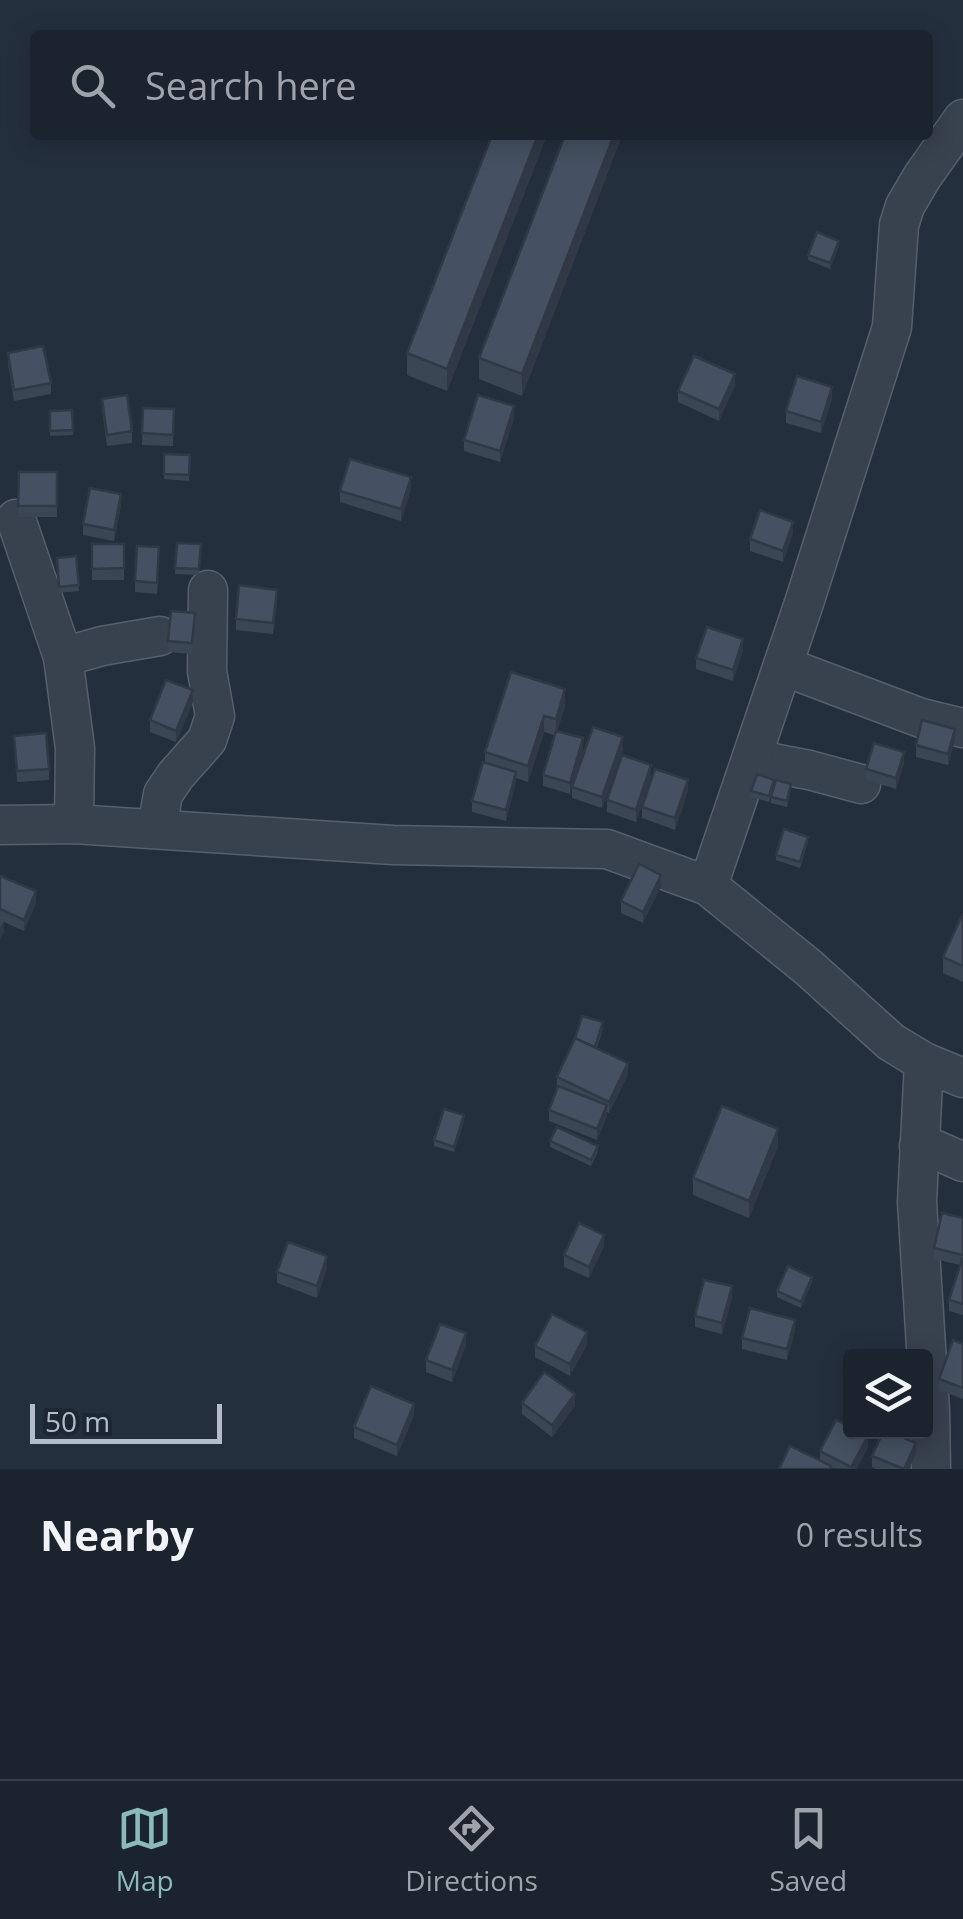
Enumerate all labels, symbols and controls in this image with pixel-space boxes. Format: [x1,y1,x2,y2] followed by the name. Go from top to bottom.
[30,30,933,140] search box
[65,58,120,113] icon: search
[145,59,357,111] text: Search here
[843,1349,933,1439] map controls
[843,1349,933,1439] button: layers
[30,1399,222,1444] scale bar
[45,1402,110,1440] text: 50 m
[40,1506,194,1563] text: Nearby
[796,1513,923,1556] text: 0 results
[116,1801,174,1899] tab: Map
[405,1801,538,1899] tab: Directions
[769,1801,847,1899] tab: Saved

